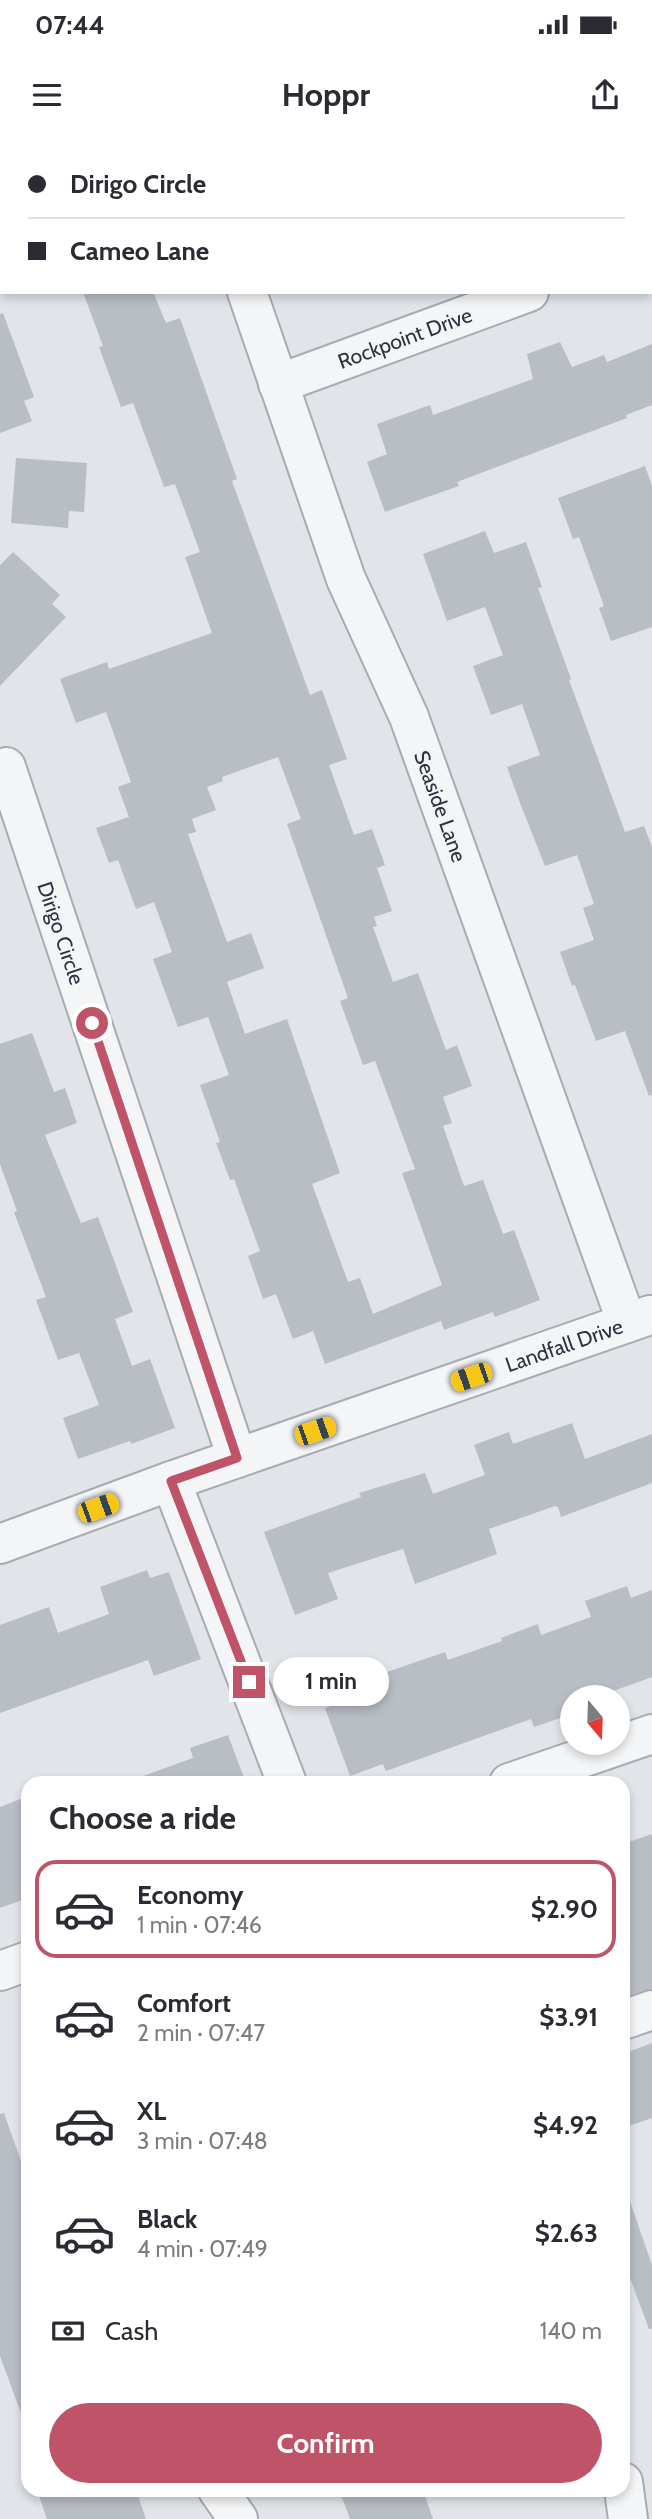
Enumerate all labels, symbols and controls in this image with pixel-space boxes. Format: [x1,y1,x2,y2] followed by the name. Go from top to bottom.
[35,9,105,41] text: 07:44
[282,75,370,114] text: Hoppr
[28,76,66,114] icon: menu
[586,76,624,114] icon: share
[70,168,206,200] text: Dirigo Circle
[70,235,209,267] text: Cameo Lane
[334,301,475,374] street label: Rockpoint Drive
[410,747,473,865] street label: Seaside Lane
[33,878,90,988] street label: Dirigo Circle
[76,1007,108,1039] route start
[502,1313,626,1377] street label: Landfall Drive
[448,1360,495,1394] car
[292,1414,339,1448] car
[75,1491,122,1525] car
[274,1658,389,1706] callout: 1 min
[233,1666,265,1698] route end
[305,1667,357,1695] text: 1 min
[560,1685,630,1755] north arrow
[560,1685,630,1755] map controls
[49,1798,236,1837] text: Choose a ride
[53,1878,116,1941] icon: car
[137,1879,243,1911] text: Economy
[531,1893,598,1925] text: $2.90
[137,1911,262,1939] text: 1 min · 07:46
[53,1986,116,2049] icon: car
[137,1987,231,2019] text: Comfort
[539,2001,598,2033] text: $3.91
[137,2019,265,2047] text: 2 min · 07:47
[53,2094,116,2157] icon: car
[137,2095,166,2127] text: XL
[533,2109,598,2141] text: $4.92
[137,2127,268,2155] text: 3 min · 07:48
[53,2202,116,2265] icon: car
[137,2203,197,2235] text: Black
[535,2217,598,2249] text: $2.63
[137,2235,268,2263] text: 4 min · 07:49
[49,2312,87,2350] icon: cash
[105,2315,158,2347] text: Cash
[540,2317,602,2345] text: 140 m
[49,2403,602,2483] button: Confirm

